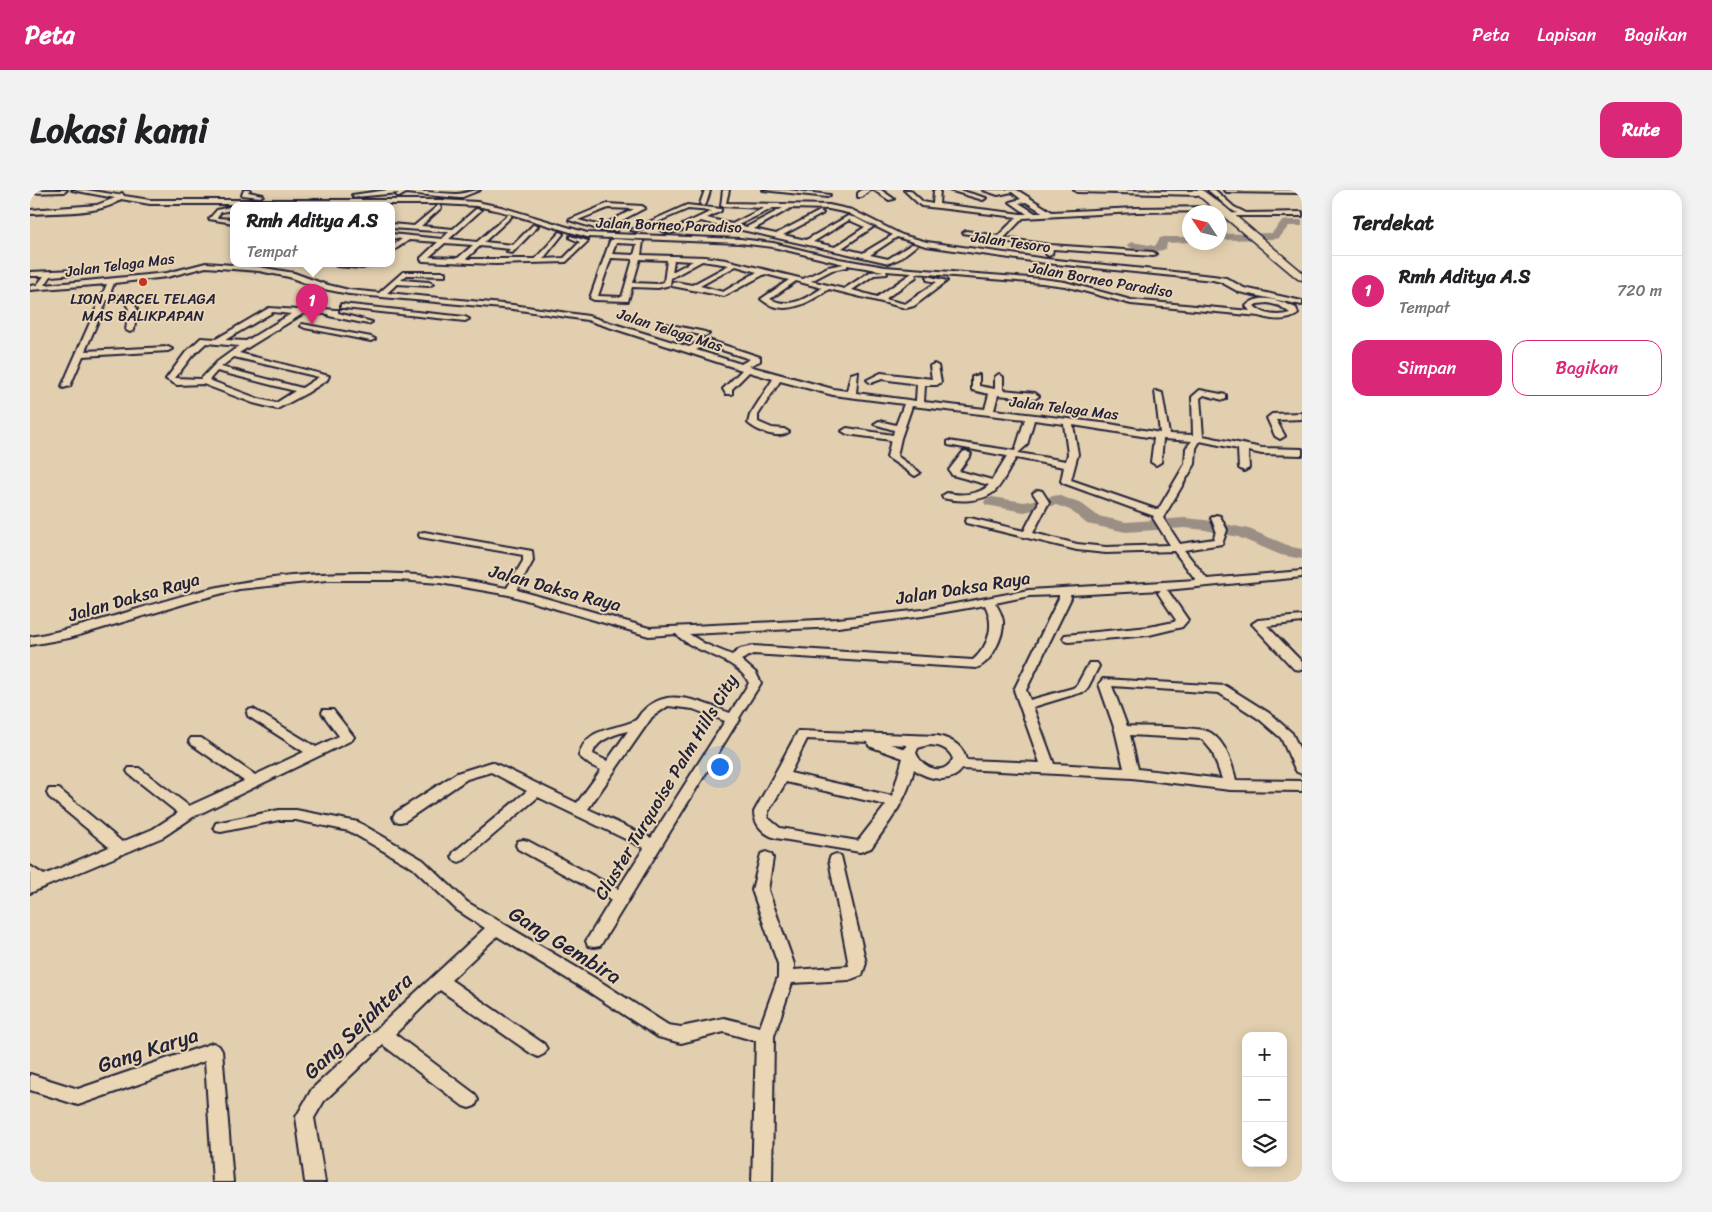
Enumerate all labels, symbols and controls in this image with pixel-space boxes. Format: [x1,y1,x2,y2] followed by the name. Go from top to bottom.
[25,14,74,56] text: Peta
[1472,19,1509,51] text: Peta
[1537,19,1596,51] text: Lapisan
[1624,19,1687,51] text: Bagikan
[30,99,208,161] text: Lokasi kami
[1600,102,1682,158] button: Rute
[230,202,395,267] popup
[247,204,378,237] text: Rmh Aditya A.S
[1352,204,1434,242] text: Terdekat
[1182,205,1227,250] north arrow
[595,209,743,241] street label: Jalan Borneo Paradiso
[969,223,1053,260] street label: Jalan Tesoro
[247,237,298,266] text: Tempat
[63,245,176,285] street label: Jalan Telaga Mas
[1026,254,1175,306] street label: Jalan Borneo Paradiso
[1399,260,1531,293] text: Rmh Aditya A.S
[137,276,149,288] marker: LION PARCEL TELAGA MAS BALIKPAPAN
[1365,276,1371,305] text: 1
[1617,276,1662,305] text: 720 m
[296,284,328,325] pin: 1
[70,286,216,329] place label: LION PARCEL TELAGA MAS BALIKPAPAN
[1399,293,1450,322] text: Tempat
[613,300,726,359] street label: Jalan Telaga Mas
[1352,340,1502,396] button: Simpan
[1512,340,1662,396] button: Bagikan
[1007,388,1120,428] street label: Jalan Telaga Mas
[484,555,625,621] street label: Jalan Daksa Raya
[893,562,1032,615] street label: Jalan Daksa Raya
[63,563,204,631] street label: Jalan Daksa Raya
[585,667,747,906] street label: Cluster Turquoise Palm Hills City
[707,754,733,780] your location
[501,895,630,995] street label: Gang Gembira
[294,963,423,1089] street label: Gang Sejahtera
[92,1016,204,1084] street label: Gang Karya
[1242,1032,1287,1167] map controls
[1242,1032,1287,1077] button: +
[1242,1077,1287,1122] button: −
[1242,1122,1287,1167] button: layers

